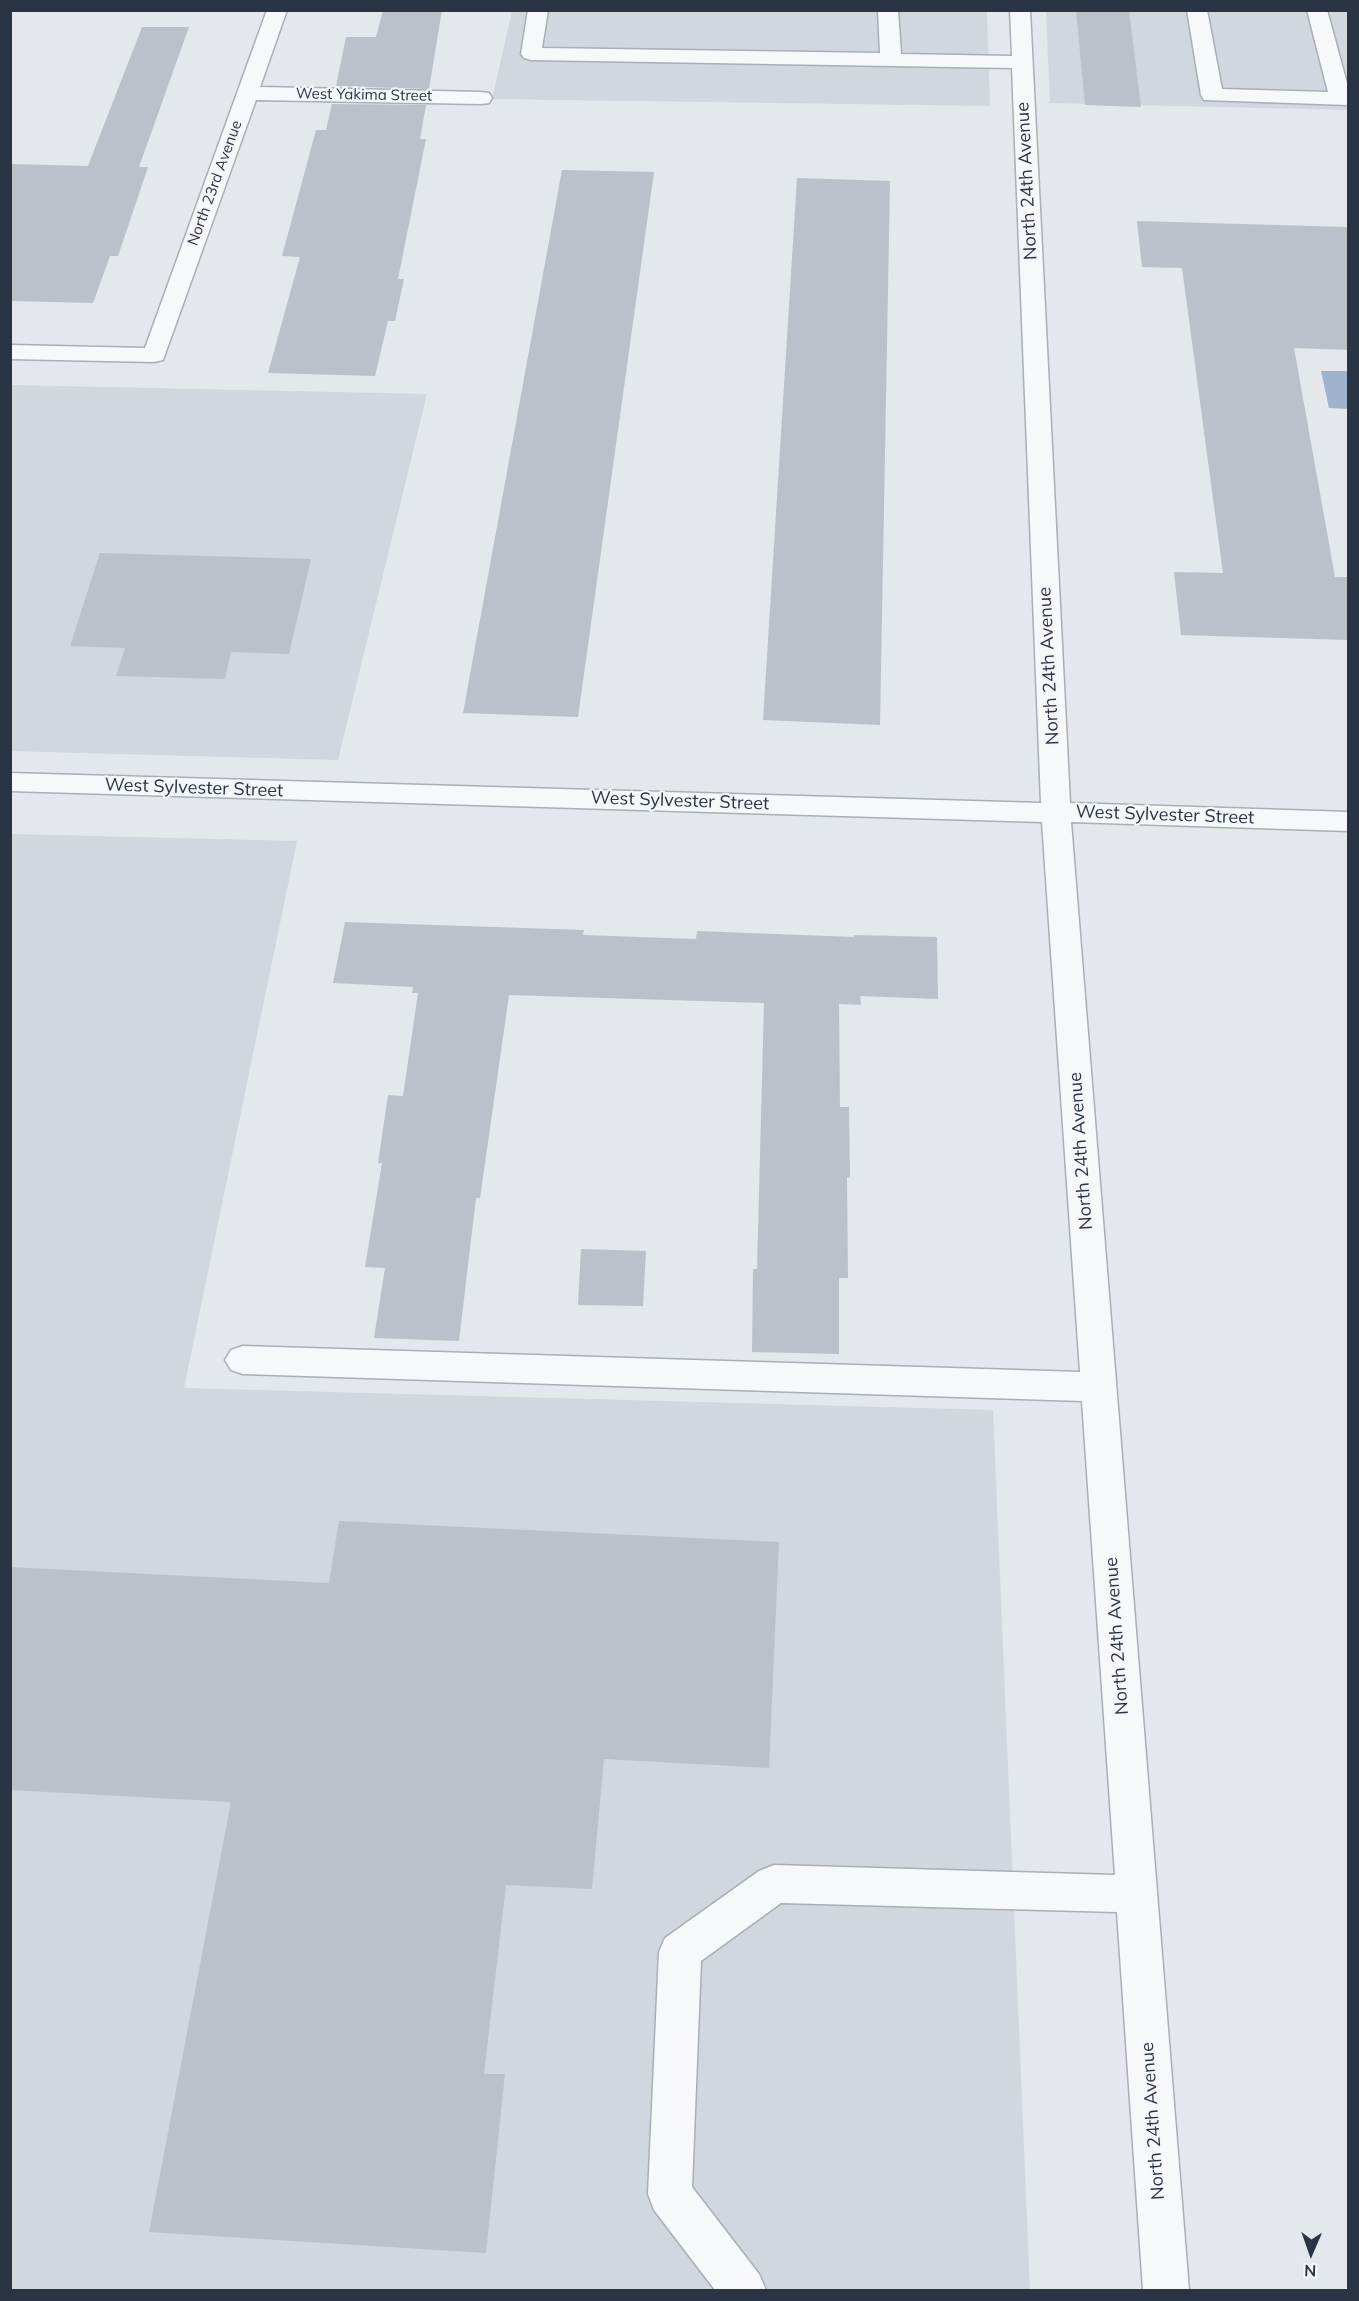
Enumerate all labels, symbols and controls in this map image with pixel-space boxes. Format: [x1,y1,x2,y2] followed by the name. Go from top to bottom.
[296,85,432,105] street label: West Yakima Street
[1012,101,1042,261] street label: North 24th Avenue
[184,118,246,248] street label: North 23rd Avenue
[1034,586,1064,746] street label: North 24th Avenue
[104,774,284,802] street label: West Sylvester Street
[590,787,770,815] street label: West Sylvester Street
[1075,801,1255,829] street label: West Sylvester Street
[1065,1071,1097,1231] street label: North 24th Avenue
[1101,1556,1133,1716] street label: North 24th Avenue
[1137,2041,1169,2201] street label: North 24th Avenue
[1281,2223,1341,2283] north arrow
[1304,2261,1317,2281] text: N

